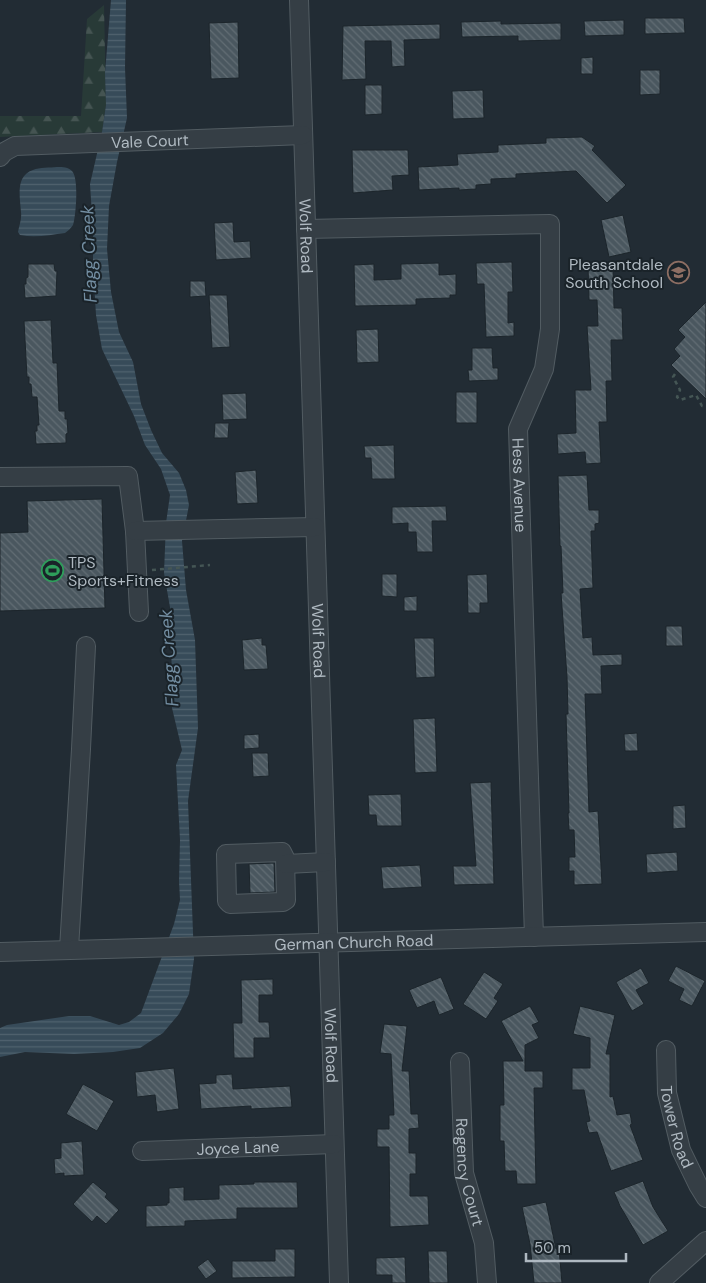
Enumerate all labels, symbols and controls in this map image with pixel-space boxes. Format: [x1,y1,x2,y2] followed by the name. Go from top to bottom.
[111,129,189,153] street label: Vale Court
[294,198,318,274] street label: Wolf Road
[75,204,103,303] water label: Flagg Creek
[565,254,663,293] place label: Pleasantdale South School
[667,261,691,285] school or university icon: Pleasantdale South School
[507,437,531,533] street label: Hess Avenue
[68,552,179,591] place label: TPS Sports+Fitness
[40,559,64,583] sports icon: TPS Sports+Fitness
[307,603,330,678] street label: Wolf Road
[154,608,184,707] water label: Flagg Creek
[274,930,434,955] street label: German Church Road
[319,1008,343,1083] street label: Wolf Road
[656,1085,698,1172] street label: Tower Road
[451,1118,489,1229] street label: Regency Court
[196,1136,280,1160] street label: Joyce Lane
[526,1230,626,1262] scale bar
[534,1238,571,1258] text: 50 m

